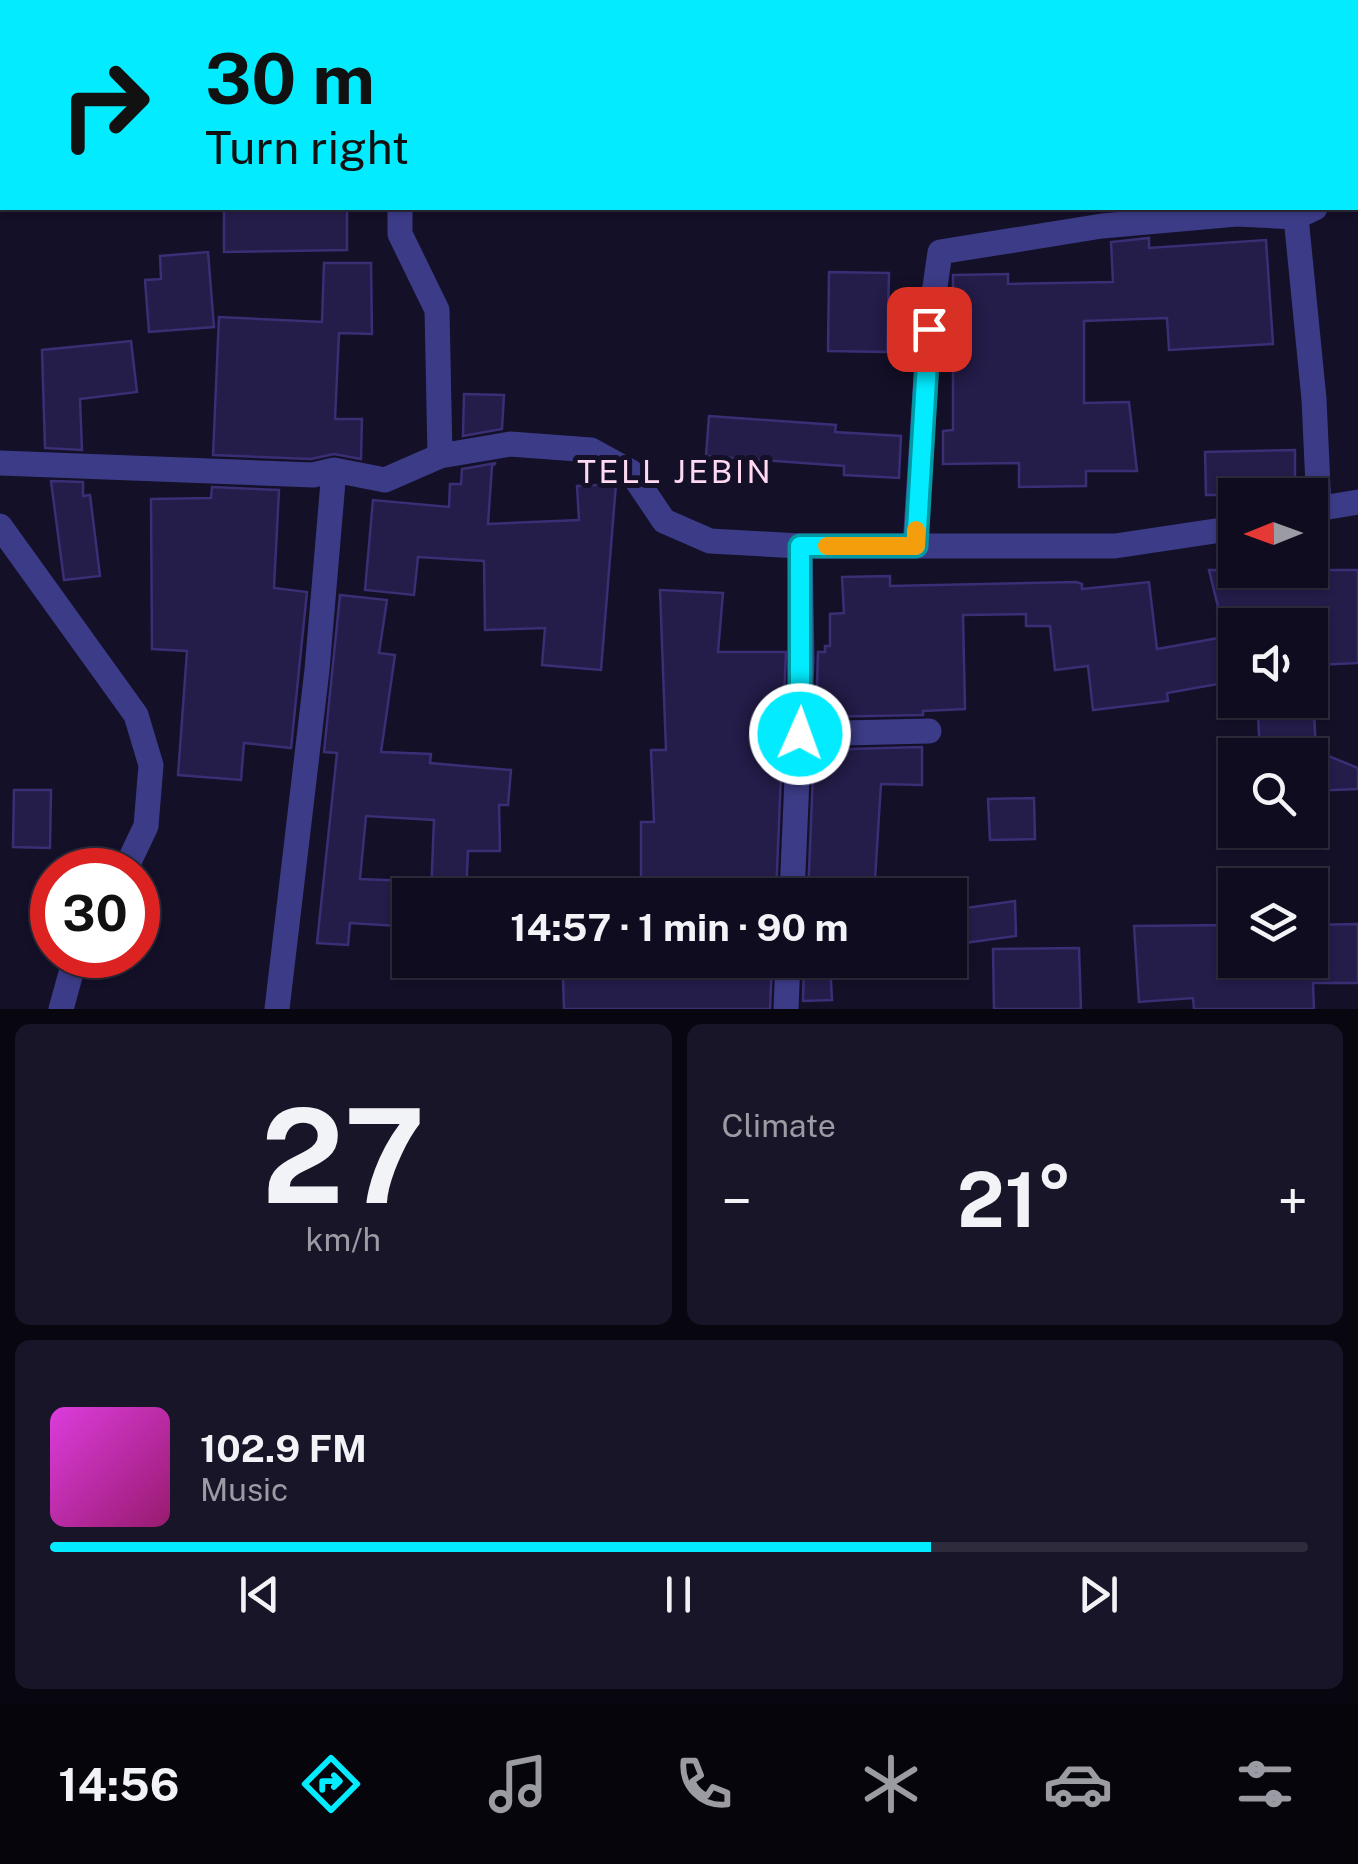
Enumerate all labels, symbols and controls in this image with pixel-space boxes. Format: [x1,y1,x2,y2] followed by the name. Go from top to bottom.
[205,37,375,120] text: 30 m
[40,40,170,170] icon: right
[205,121,409,174] text: Turn right
[887,287,972,372] pin
[902,302,957,357] icon: arrive
[577,453,773,490] district label: TELL JEBIN
[1218,478,1328,588] north arrow
[1218,478,1328,978] map controls
[1218,608,1328,718] button: sound
[748,682,852,786] position arrow
[1218,738,1328,848] button: search
[30,848,160,978] speed limit sign: 30
[1218,868,1328,978] button: layers
[510,905,849,950] text: 14:57 · 1 min · 90 m
[261,1080,425,1232] text: 27
[722,1107,836,1144] text: Climate
[957,1156,1072,1244] text: 21°
[722,1169,752,1233] text: −
[1278,1169,1308,1233] text: +
[306,1221,381,1258] text: km/h
[200,1426,367,1471] text: 102.9 FM
[200,1471,288,1508] text: Music
[232,1567,287,1622] icon: previous
[651,1567,706,1622] icon: pause
[1071,1567,1126,1622] icon: next
[296,1749,366,1819] icon: directions
[483,1749,553,1819] icon: music
[669,1749,739,1819] icon: phone
[856,1749,926,1819] icon: climate
[1043,1749,1113,1819] icon: car
[1230,1749,1300,1819] icon: filters
[58,1758,179,1811] text: 14:56

